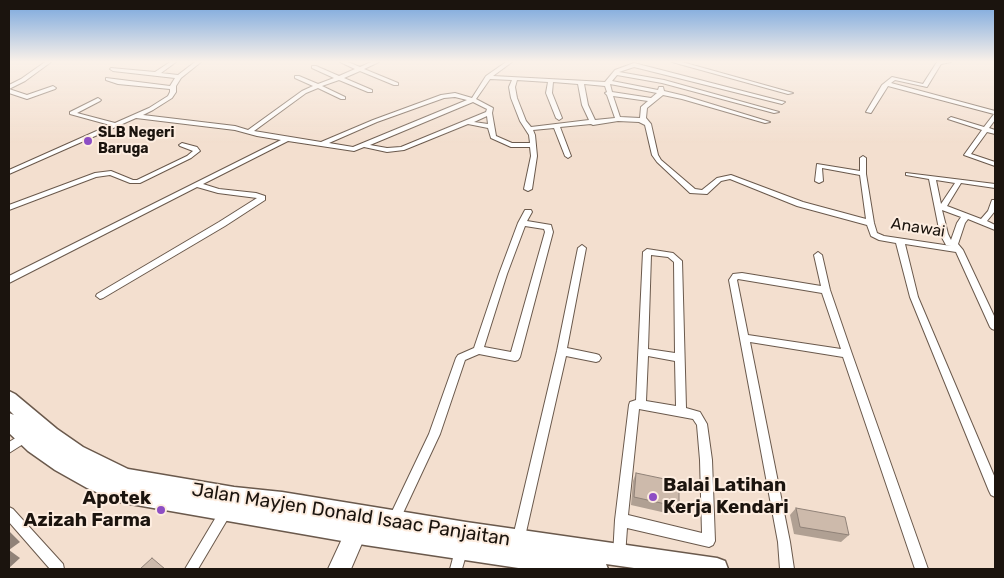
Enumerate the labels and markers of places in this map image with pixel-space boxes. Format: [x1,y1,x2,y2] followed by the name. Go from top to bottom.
[98,125,174,158] place label: SLB Negeri Baruga
[82,135,94,147] marker: SLB Negeri Baruga
[663,475,789,519] place label: Balai Latihan Kerja Kendari
[24,488,151,532] place label: Apotek Azizah Farma
[647,491,659,503] marker: Balai Latihan Kerja Kendari
[155,504,167,516] marker: Apotek Azizah Farma

